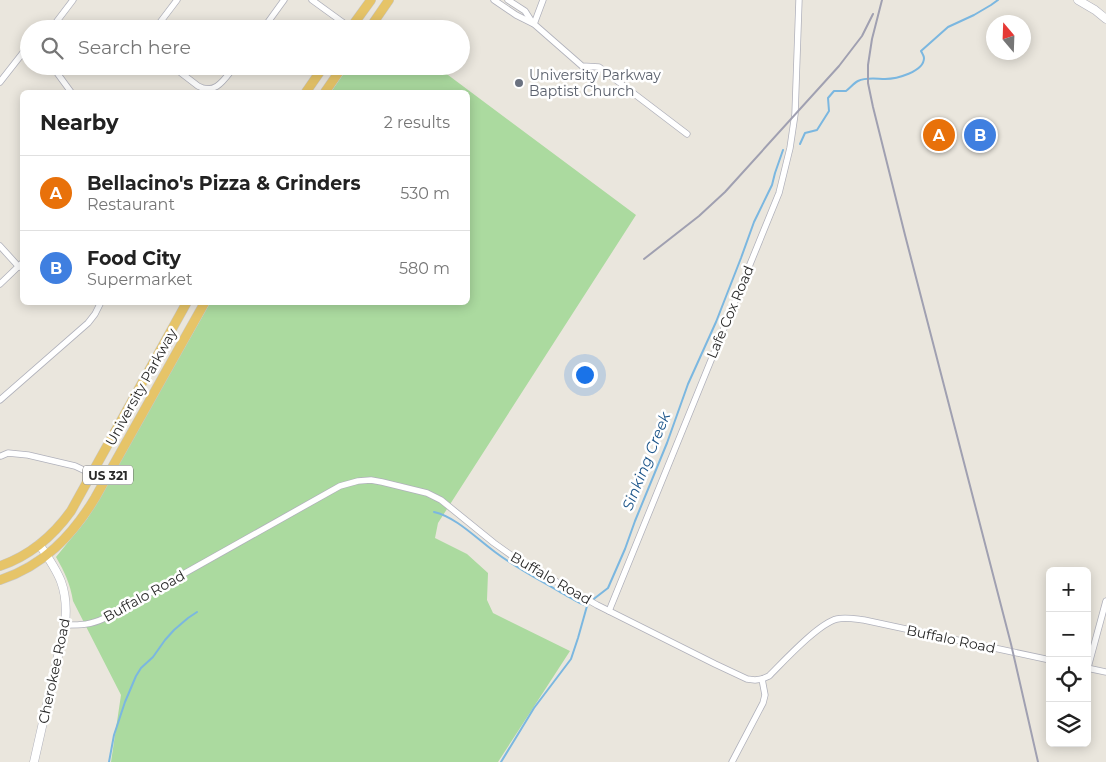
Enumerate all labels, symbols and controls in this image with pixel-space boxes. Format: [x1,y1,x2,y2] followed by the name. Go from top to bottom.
[986,15,1031,60] north arrow
[20,20,470,75] search box
[38,34,66,62] icon: search
[78,36,191,59] text: Search here
[529,66,661,100] place label: University Parkway Baptist Church
[513,77,525,89] marker: University Parkway Baptist Church
[40,110,119,135] text: Nearby
[384,113,450,132] text: 2 results
[923,116,955,154] pin: A
[964,116,996,154] pin: B
[87,172,361,195] text: Bellacino's Pizza & Grinders
[50,184,62,203] text: A
[400,184,450,203] text: 530 m
[87,195,175,214] text: Restaurant
[87,247,181,270] text: Food City
[50,259,62,278] text: B
[399,259,450,278] text: 580 m
[702,263,758,361] street label: Lafe Cox Road
[87,270,193,289] text: Supermarket
[101,325,181,449] street label: University Parkway
[572,362,598,388] your location
[618,408,675,513] water label: Sinking Creek
[83,466,133,484] road number: US 321
[507,548,595,608] street label: Buffalo Road
[100,566,188,626] street label: Buffalo Road
[1046,567,1091,747] map controls
[1046,567,1091,612] button: +
[1046,612,1091,657] button: −
[34,617,74,725] street label: Cherokee Road
[905,621,997,657] street label: Buffalo Road
[1046,657,1091,702] button: locate
[1046,702,1091,747] button: layers

